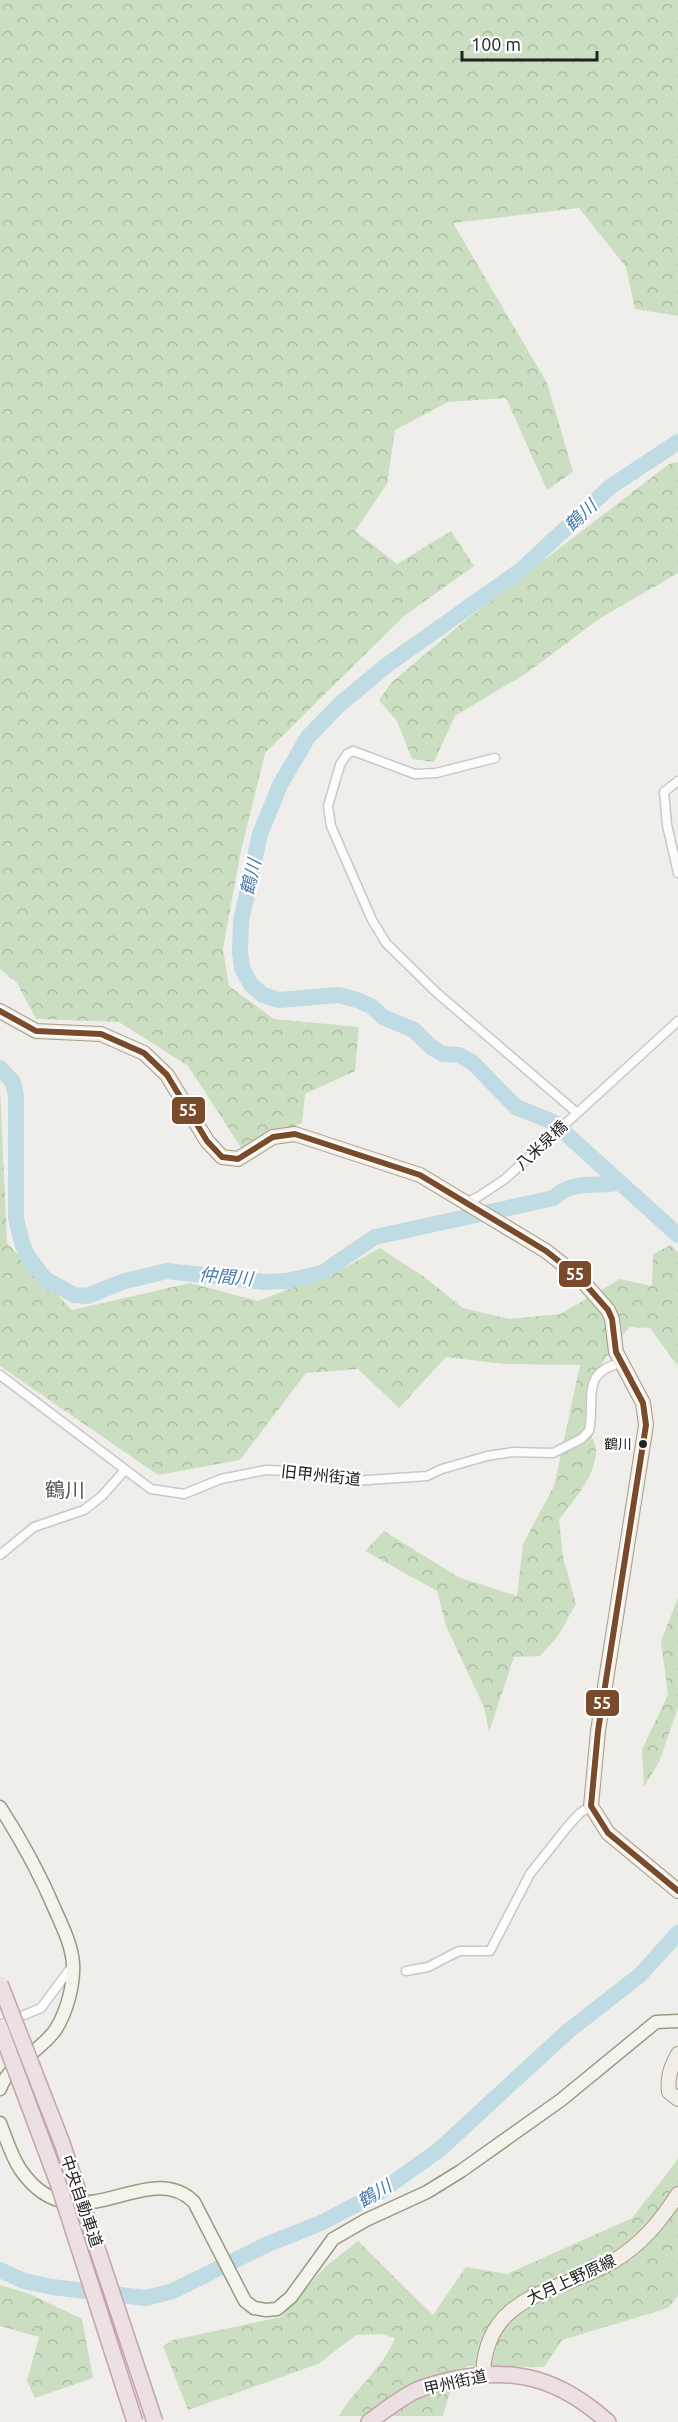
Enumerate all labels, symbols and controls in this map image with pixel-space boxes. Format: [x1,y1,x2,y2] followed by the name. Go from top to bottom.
[462,24,597,62] scale bar
[471,34,521,54] text: 100 m
[560,494,601,535] water label: 鶴川
[236,855,264,897] water label: 鶴川
[171,1096,206,1125] line badge: 55
[179,1101,197,1119] text: 55
[511,1117,571,1173] street label: 八米泉橋
[558,1260,592,1288] line badge: 55
[198,1264,256,1288] water label: 仲間川
[566,1265,584,1283] text: 55
[604,1436,632,1452] place label: 鶴川
[637,1438,649,1450] marker: 鶴川
[280,1462,362,1488] street label: 旧甲州街道
[45,1478,85,1501] district label: 鶴川
[585,1689,620,1717] line badge: 55
[593,1694,611,1712] text: 55
[58,2153,106,2249] street label: 中央自動車道
[353,2174,396,2211] water label: 鶴川
[524,2251,618,2307] street label: 大月上野原線
[422,2366,488,2398] street label: 甲州街道

